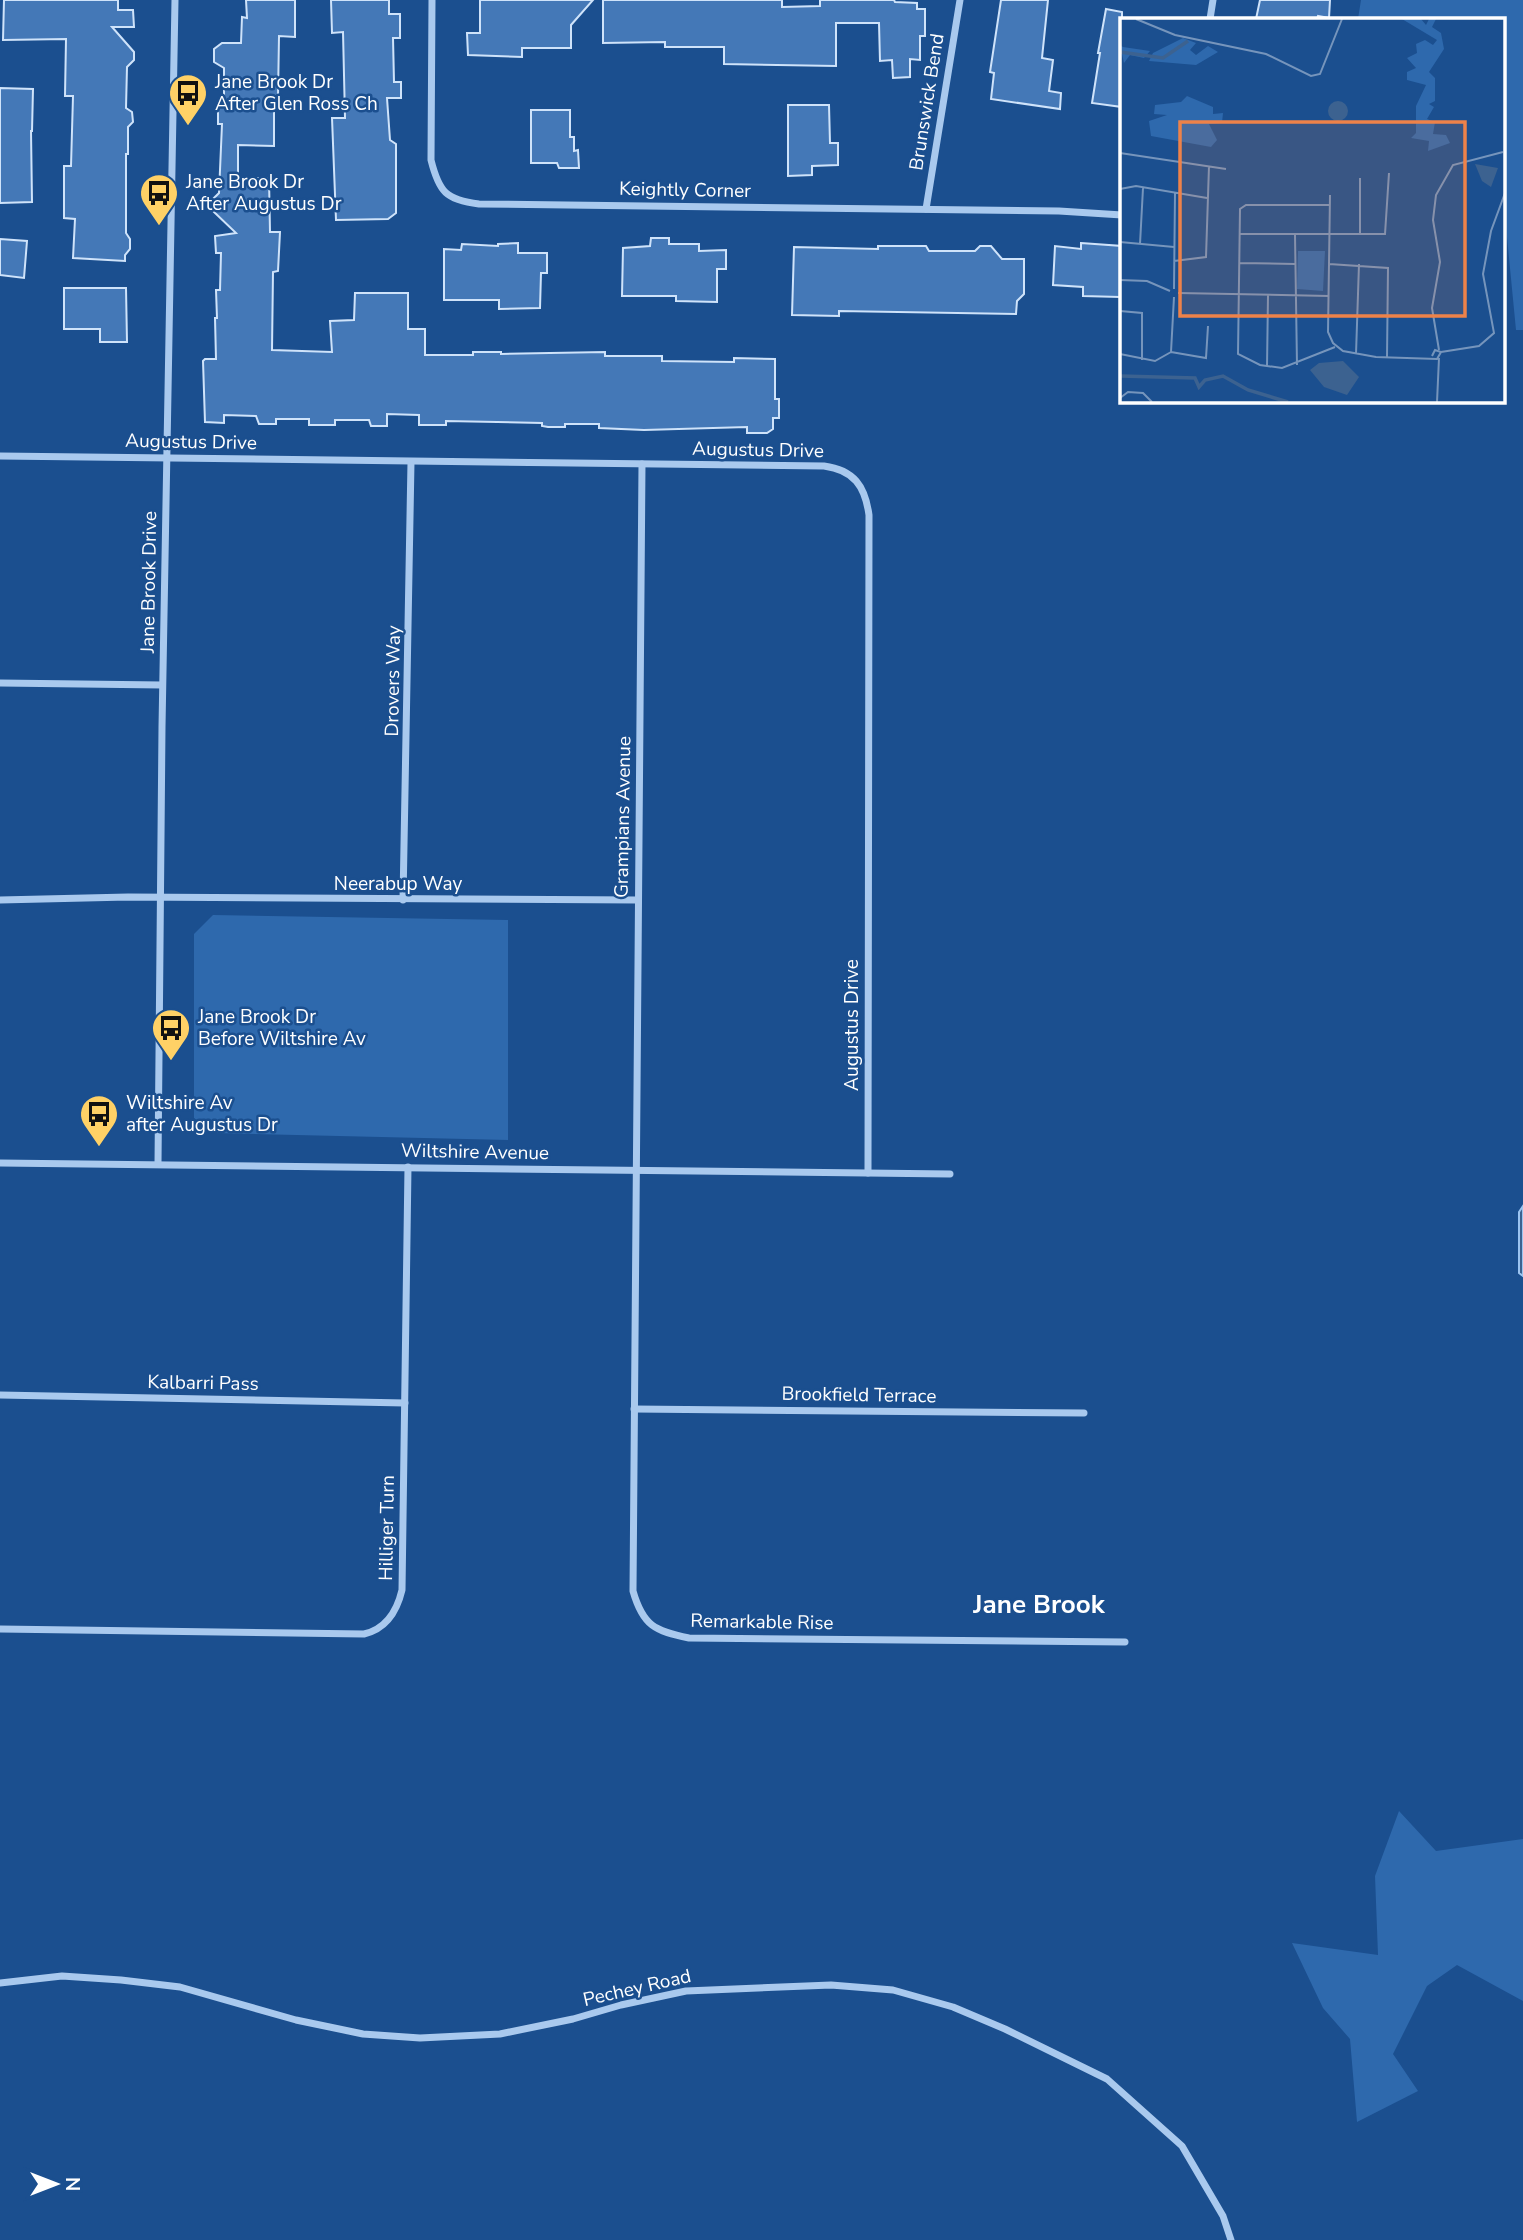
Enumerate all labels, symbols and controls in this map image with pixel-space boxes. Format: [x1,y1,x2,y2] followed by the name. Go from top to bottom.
[1120,18,1506,402] inset map
[903,32,951,172] street label: Brunswick Bend
[214,69,378,117] place label: Jane Brook Dr After Glen Ross Ch
[167,72,209,127] bus stop icon: Jane Brook Dr After Glen Ross Ch
[185,169,342,217] place label: Jane Brook Dr After Augustus Dr
[138,172,180,227] bus stop icon: Jane Brook Dr After Augustus Dr
[619,176,751,204] street label: Keightly Corner
[125,428,257,456] street label: Augustus Drive
[692,436,824,464] street label: Augustus Drive
[135,511,163,654] street label: Jane Brook Drive
[379,625,407,737] street label: Drovers Way
[609,736,637,898] street label: Grampians Avenue
[334,871,462,897] street label: Neerabup Way
[839,959,865,1091] street label: Augustus Drive
[197,1004,366,1052] place label: Jane Brook Dr Before Wiltshire Av
[150,1007,192,1062] bus stop icon: Jane Brook Dr Before Wiltshire Av
[126,1090,278,1138] place label: Wiltshire Av after Augustus Dr
[78,1093,120,1148] bus stop icon: Wiltshire Av after Augustus Dr
[401,1138,549,1166] street label: Wiltshire Avenue
[147,1369,259,1397] street label: Kalbarri Pass
[781,1381,937,1409] street label: Brookfield Terrace
[373,1475,401,1581] street label: Hilliger Turn
[972,1587,1106,1622] district label: Jane Brook
[690,1608,834,1636] street label: Remarkable Rise
[580,1963,694,2013] street label: Pechey Road
[21,2149,91,2219] north arrow
[59,2177,85,2191] text: N

